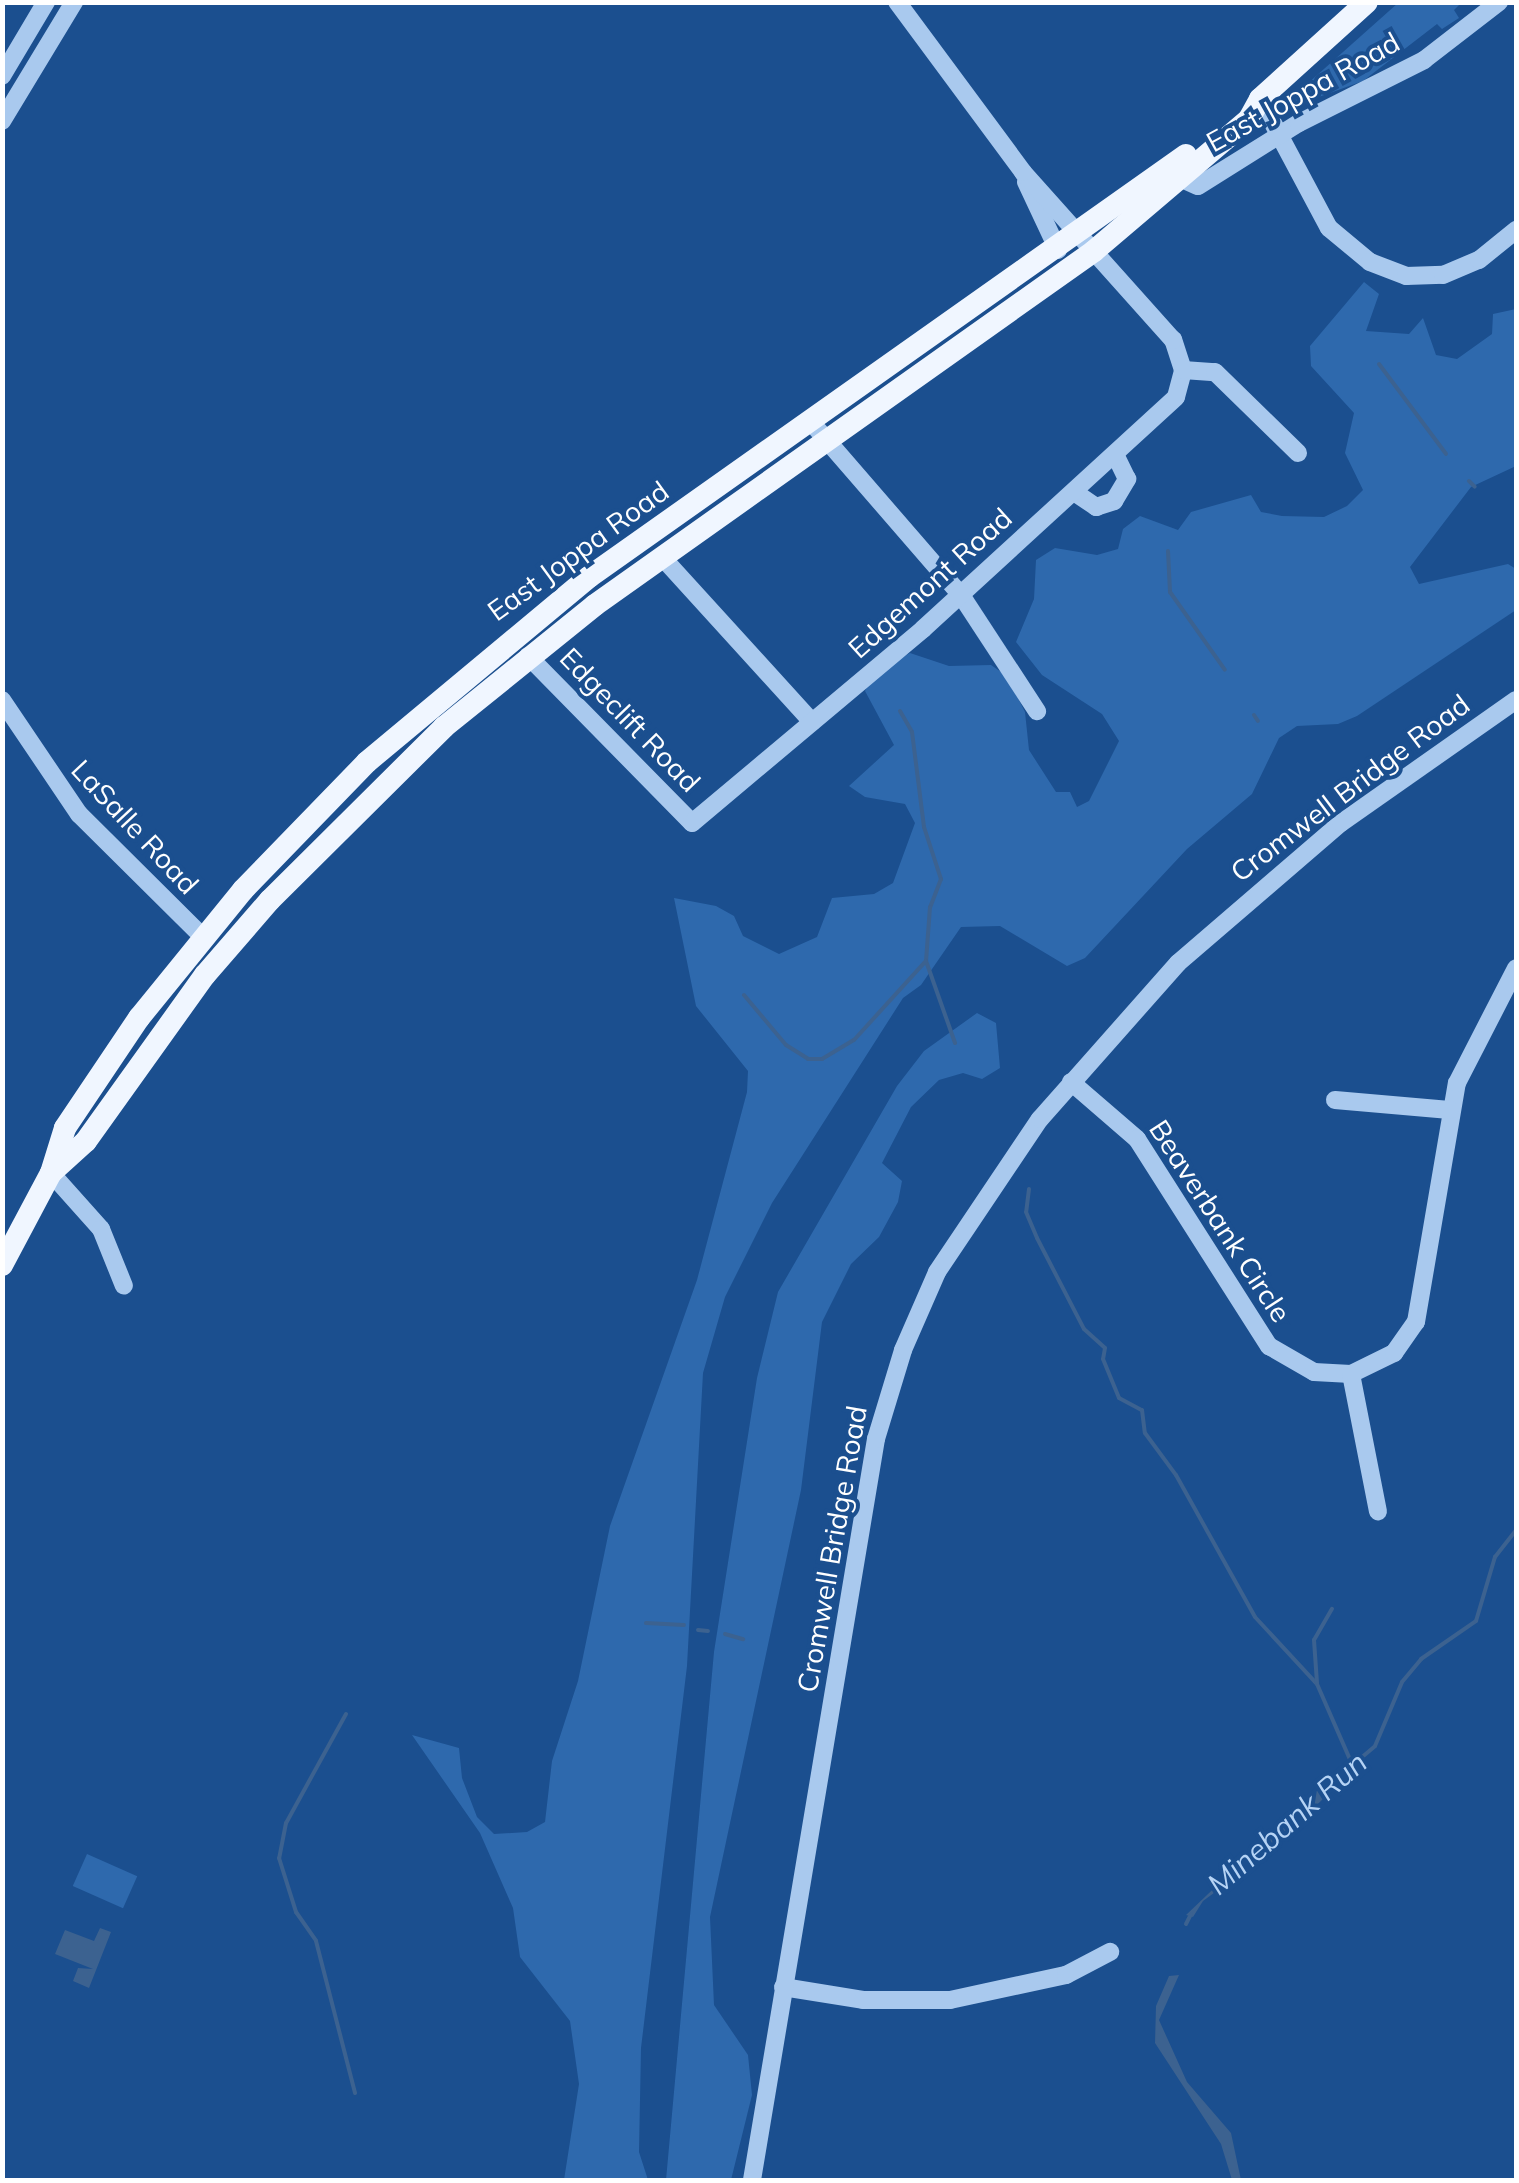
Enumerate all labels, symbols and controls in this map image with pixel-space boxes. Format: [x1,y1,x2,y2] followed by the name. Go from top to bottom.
[1201,25,1405,159] street label: East Joppa Road
[481,474,675,628] street label: East Joppa Road
[841,501,1019,665] street label: Edgemont Road
[553,641,707,799] street label: Edgeclift Road
[1224,687,1476,889] street label: Cromwell Bridge Road
[64,753,206,901] street label: LaSalle Road
[1142,1114,1298,1328] street label: Beaverbank Circle
[790,1403,874,1695] street label: Cromwell Bridge Road
[1200,1744,1374,1902] water label: Minebank Run

